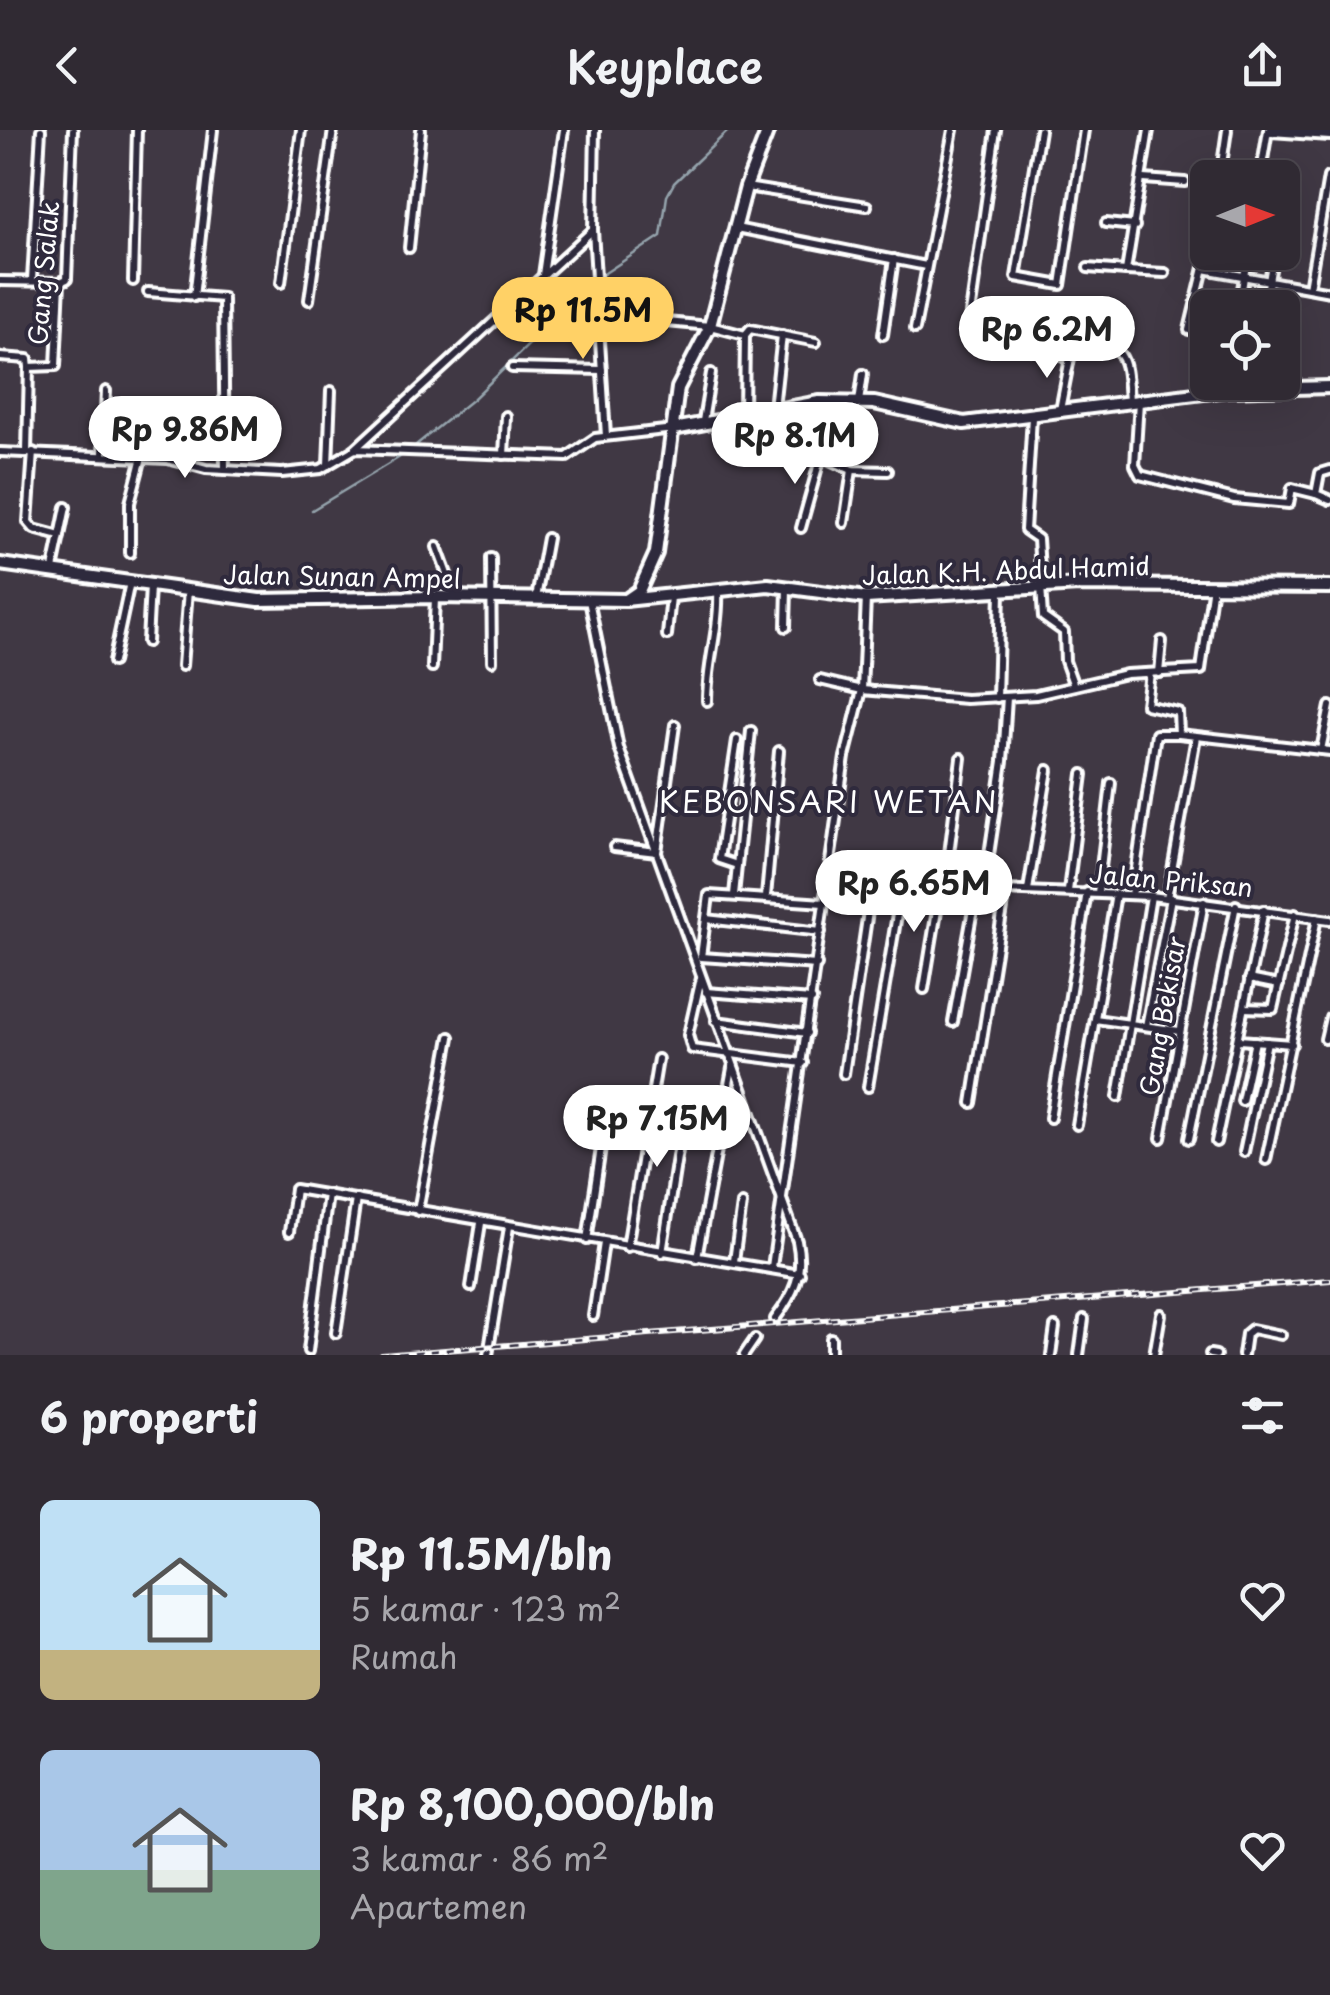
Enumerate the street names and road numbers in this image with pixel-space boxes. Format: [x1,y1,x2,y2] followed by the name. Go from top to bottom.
[18,200,68,346] street label: Gang Salak
[861,546,1151,594] street label: Jalan K.H. Abdul Hamid
[223,555,461,597] street label: Jalan Sunan Ampel
[1088,854,1254,906] street label: Jalan Priksan
[1129,933,1195,1099] street label: Gang Bekisar

